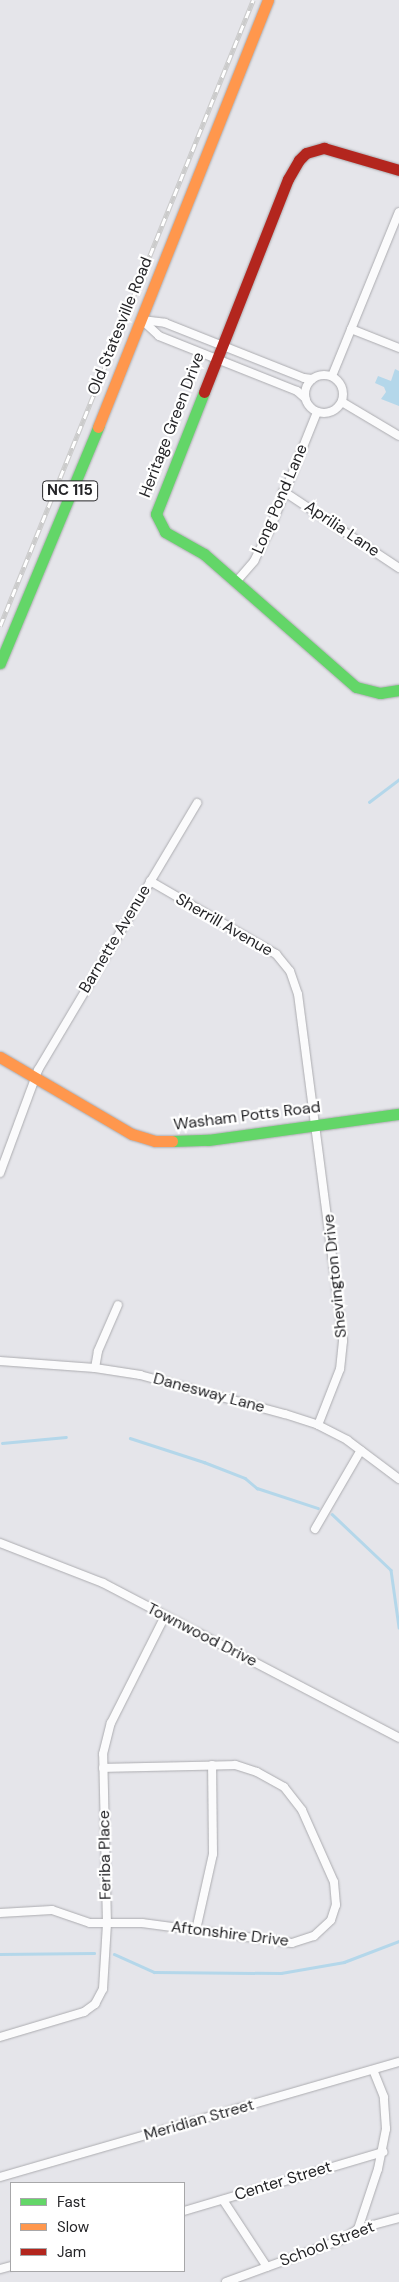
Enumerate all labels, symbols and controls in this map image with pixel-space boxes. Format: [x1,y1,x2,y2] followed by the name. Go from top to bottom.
[84,254,156,398] street label: Old Statesville Road
[135,350,209,500] street label: Heritage Green Drive
[248,441,312,557] street label: Long Pond Lane
[41,478,99,504] road number: NC 115
[301,497,383,561] street label: Aprilia Lane
[75,882,155,996] street label: Barnette Avenue
[172,889,276,961] street label: Sherrill Avenue
[172,1097,322,1135] street label: Washam Potts Road
[319,1213,351,1339] street label: Shevington Drive
[151,1369,267,1417] street label: Danesway Lane
[144,1599,260,1671] street label: Townwood Drive
[95,1810,115,1900] street label: Feriba Place
[170,1917,290,1951] street label: Aftonshire Drive
[142,2095,256,2145] street label: Meridian Street
[232,2157,334,2205] street label: Center Street
[10,2182,185,2272] legend
[57,2192,86,2212] text: Fast
[57,2217,89,2237] text: Slow
[277,2217,377,2271] street label: School Street
[57,2242,86,2262] text: Jam

